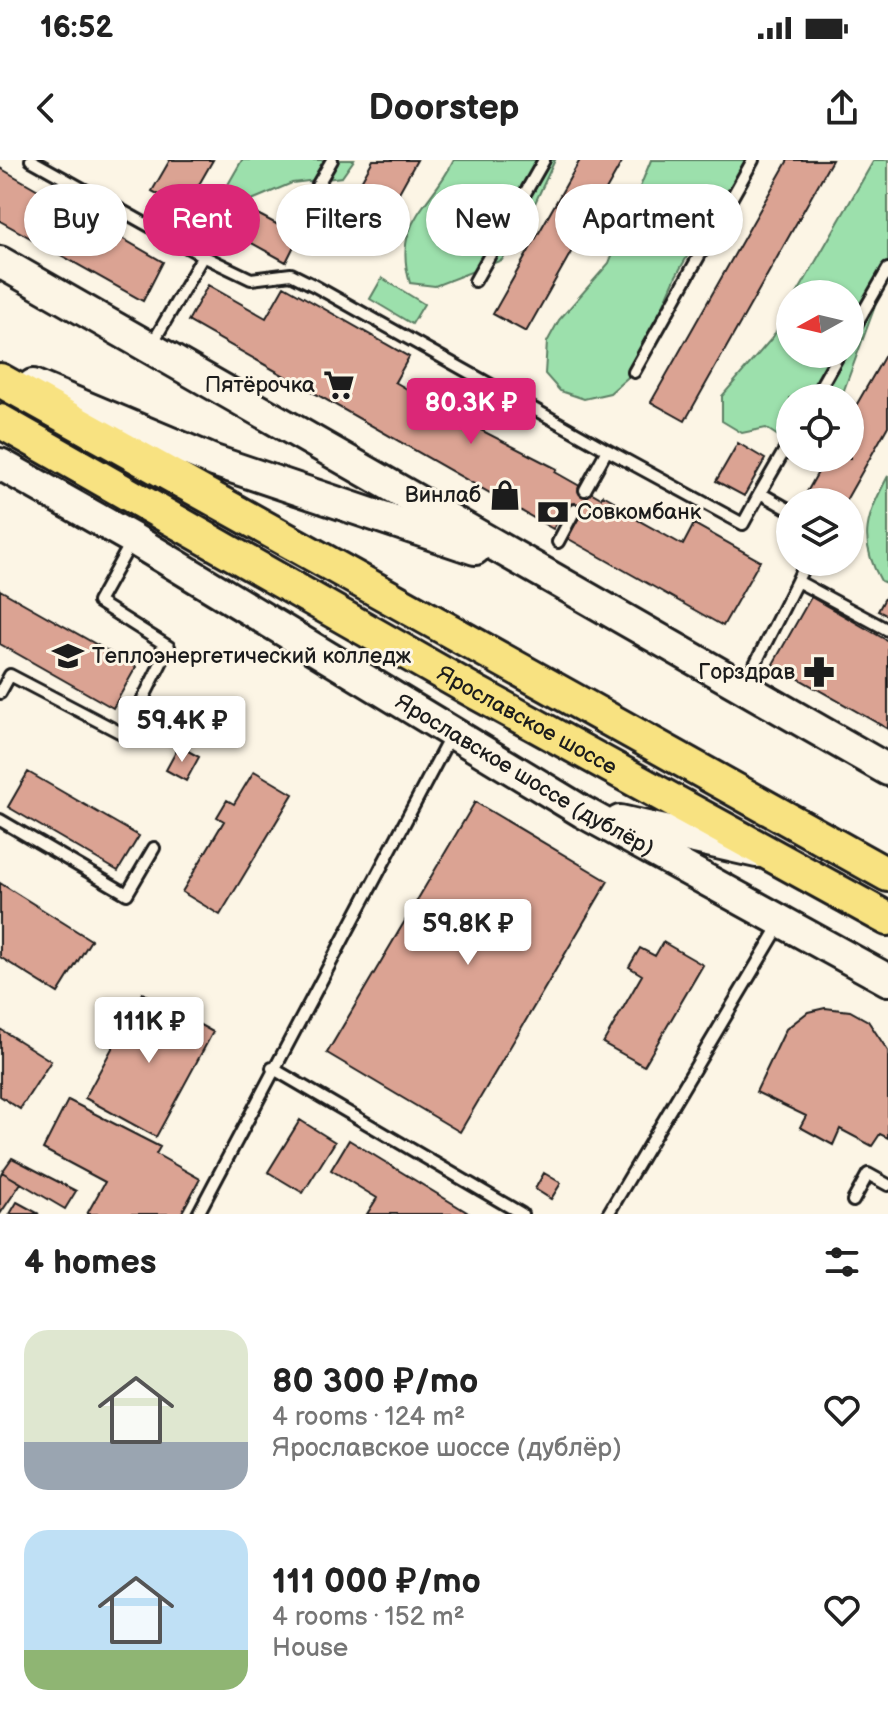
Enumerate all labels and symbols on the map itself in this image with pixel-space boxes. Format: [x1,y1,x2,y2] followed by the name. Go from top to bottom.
[776,280,864,368] north arrow
[322,368,356,402] supermarket icon: Пятёрочка
[205,372,315,399] place label: Пятёрочка
[397,378,545,446] pin: 80.3K ₽
[488,478,522,512] shop icon: Винлаб
[405,482,481,509] place label: Винлаб
[536,495,570,529] bank icon: Совкомбанк
[577,499,702,526] place label: Совкомбанк
[51,639,85,673] school or university icon: Теплоэнергетический колледж
[92,643,412,670] place label: Теплоэнергетический колледж
[802,655,836,689] pharmacy icon: Горздрав
[698,659,795,686] place label: Горздрав
[432,660,622,781] street label: Ярославское шоссе
[390,688,659,862] street label: Ярославское шоссе (дублёр)
[108,696,256,764] pin: 59.4K ₽
[394,899,542,967] pin: 59.8K ₽
[84,997,214,1065] pin: 111K ₽

